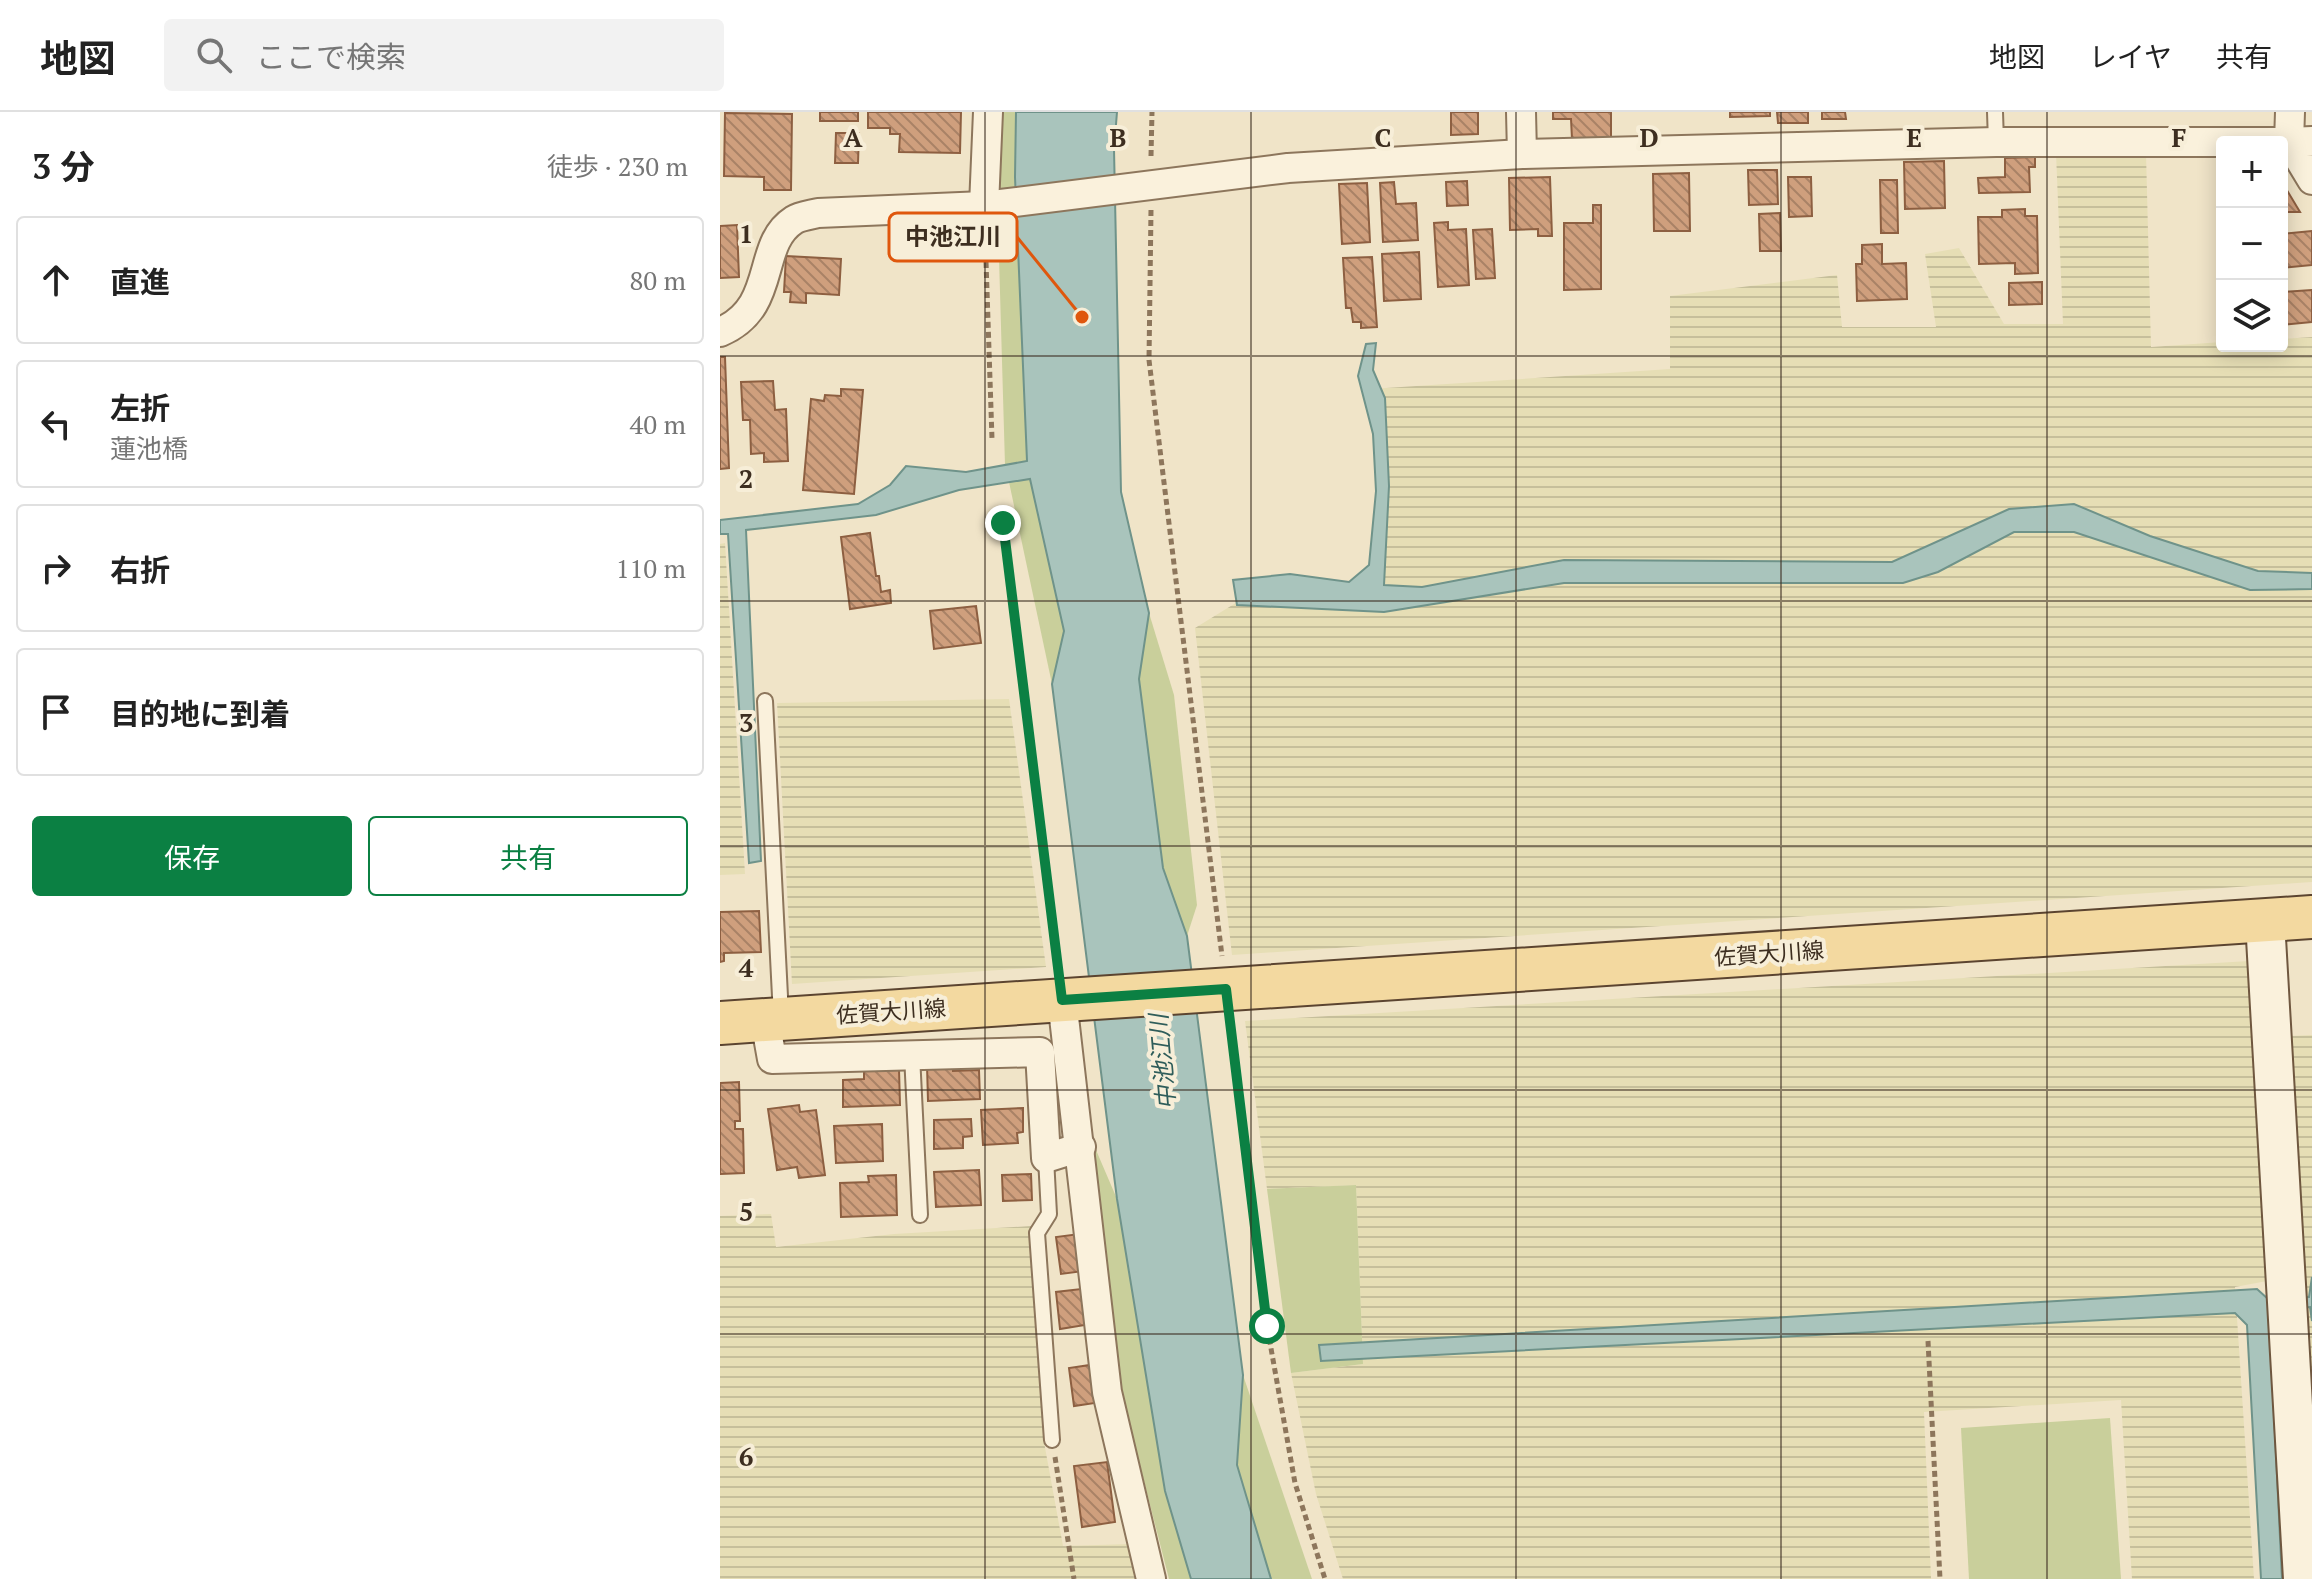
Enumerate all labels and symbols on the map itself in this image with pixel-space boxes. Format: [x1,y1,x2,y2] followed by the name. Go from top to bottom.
[844,120,863,154] text: A
[1110,120,1126,154] text: B
[1375,120,1391,154] text: C
[1639,120,1659,154] text: D
[1906,120,1922,154] text: E
[2172,120,2187,154] text: F
[889,213,1017,261] callout: 中池江川
[739,216,753,250] text: 1
[905,220,1001,252] text: 中池江川
[739,461,753,495] text: 2
[985,505,1021,541] route end
[739,705,753,739] text: 3
[1713,935,1825,971] street label: 佐賀大川線
[739,950,754,984] text: 4
[835,993,947,1029] street label: 佐賀大川線
[1142,1010,1182,1111] water label: 中池江川
[739,1194,753,1228] text: 5
[1249,1308,1285,1344] route start
[739,1439,753,1473] text: 6

